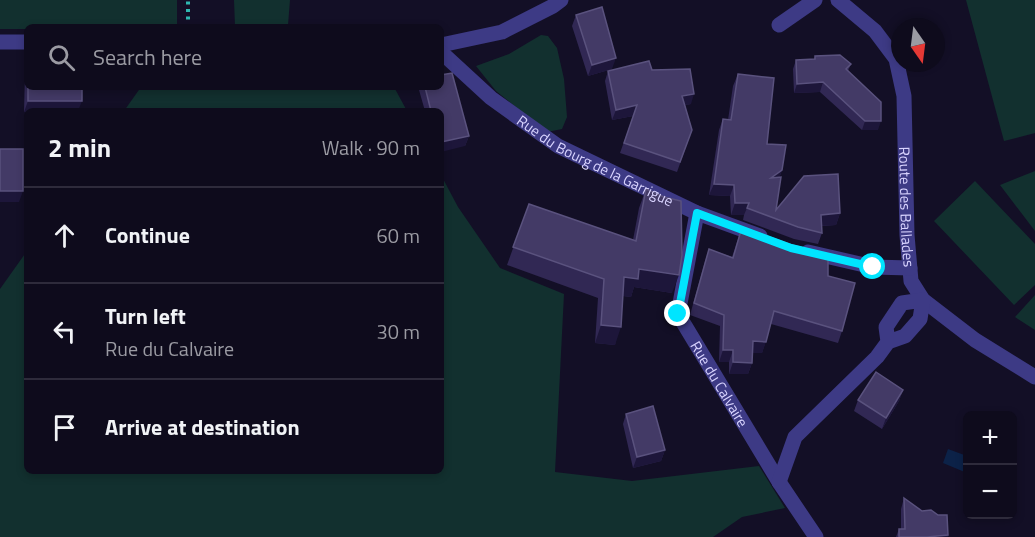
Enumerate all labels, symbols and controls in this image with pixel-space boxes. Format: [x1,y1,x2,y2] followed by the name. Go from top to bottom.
[891,18,945,72] north arrow
[24,24,444,90] search box
[93,40,202,74] text: Search here
[45,41,78,74] icon: search
[512,109,678,212] street label: Rue du Bourg de la Garrigue
[48,128,111,167] text: 2 min
[322,132,420,163] text: Walk · 90 m
[894,146,921,268] street label: Route des Ballades
[105,218,190,252] text: Continue
[48,219,81,252] icon: ahead
[376,220,420,251] text: 60 m
[859,253,885,279] route start
[105,299,186,333] text: Turn left
[664,300,690,326] route end
[48,315,81,348] icon: left
[376,316,420,347] text: 30 m
[105,333,234,364] text: Rue du Calvaire
[685,336,755,431] street label: Rue du Calvaire
[105,410,300,444] text: Arrive at destination
[48,411,81,444] icon: arrive
[963,411,1017,519] map controls
[963,411,1017,465] button: +
[963,465,1017,519] button: −

